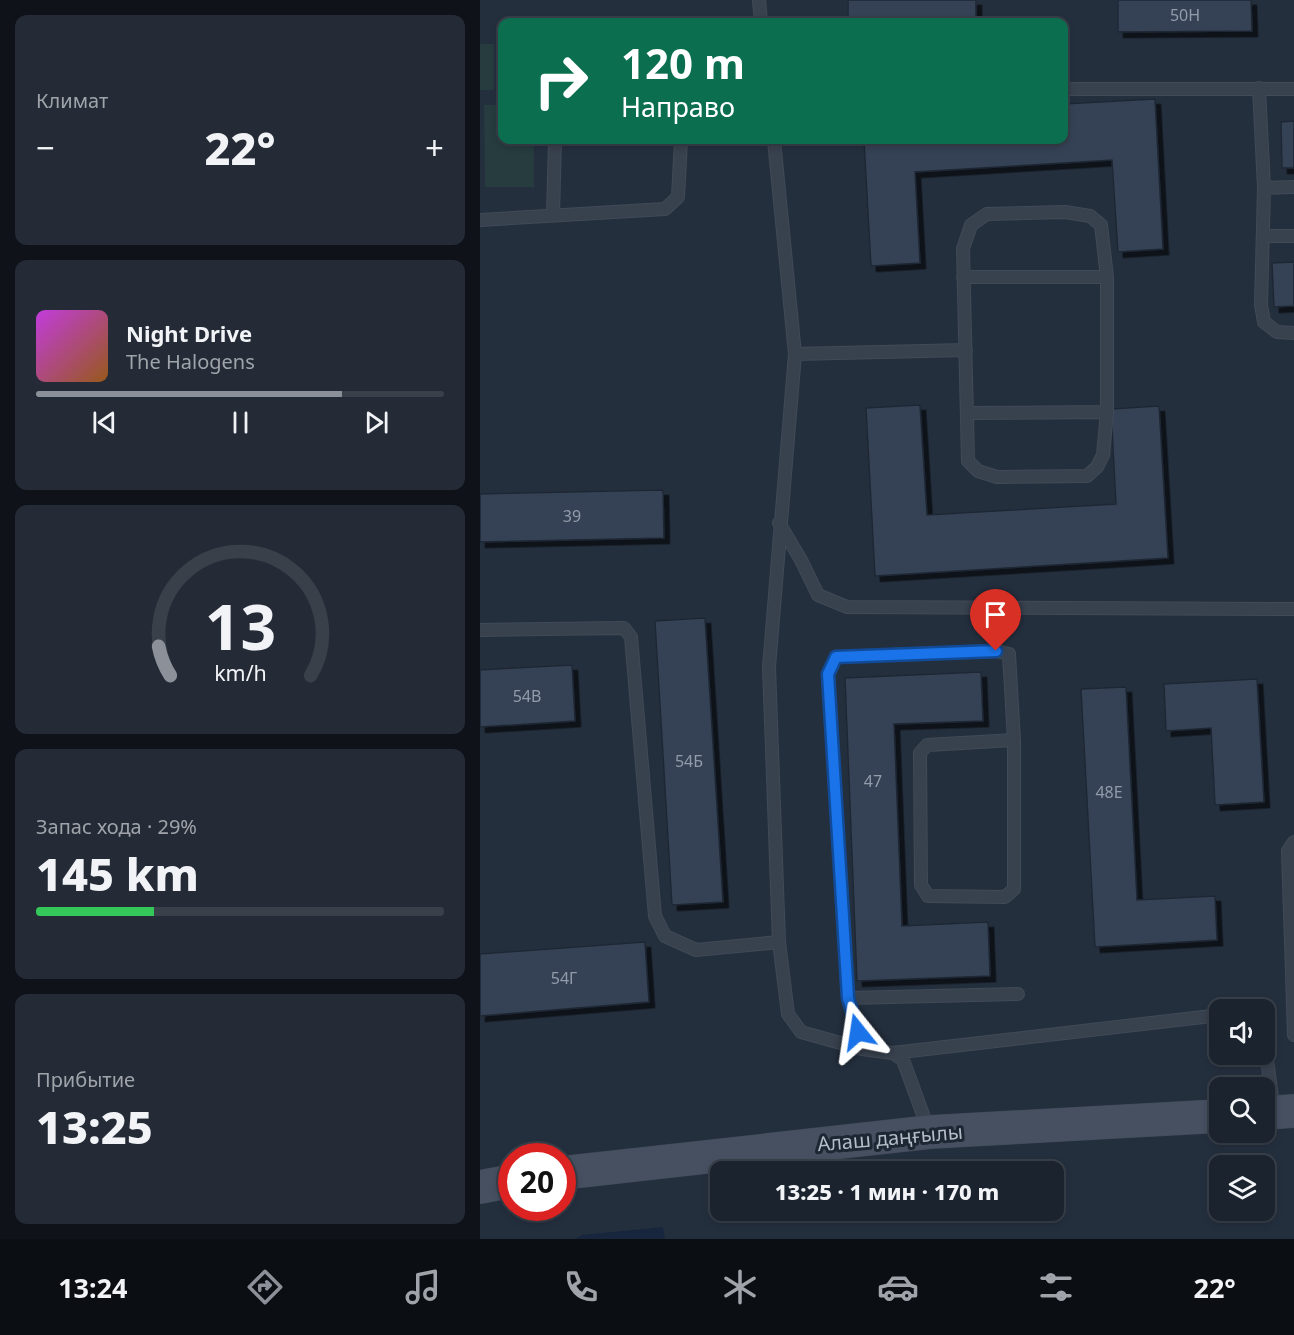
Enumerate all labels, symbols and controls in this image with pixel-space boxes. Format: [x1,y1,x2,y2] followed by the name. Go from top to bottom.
[1170,4,1200,26] house number: 50Н
[621,34,745,91] text: 120 m
[522,42,600,120] icon: right
[36,87,108,114] text: Климат
[621,88,735,125] text: Направо
[204,117,276,178] text: 22°
[36,125,55,170] text: −
[425,125,444,170] text: +
[126,318,252,348] text: Night Drive
[126,348,255,375] text: The Halogens
[88,406,121,439] icon: previous
[224,406,257,439] icon: pause
[360,406,393,439] icon: next
[563,505,581,527] house number: 39
[204,584,276,669] text: 13
[970,589,1021,651] pin
[979,598,1012,631] icon: arrive
[214,659,266,688] text: km/h
[513,685,541,707] house number: 54В
[675,750,703,772] house number: 54Б
[864,770,882,792] house number: 47
[1095,781,1123,803] house number: 48Е
[36,813,197,840] text: Запас хода · 29%
[36,843,199,904] text: 145 km
[551,967,577,989] house number: 54Г
[1209,999,1275,1221] map controls
[1209,999,1275,1065] button: sound
[826,1000,890,1064] position arrow
[36,1066,135,1093] text: Прибытие
[1209,1077,1275,1143] button: search
[36,1096,153,1157] text: 13:25
[816,1118,964,1157] street label: Алаш даңғылы
[498,1143,576,1221] speed limit sign: 20
[1209,1155,1275,1221] button: layers
[775,1176,999,1206] text: 13:25 · 1 мин · 170 m
[244,1266,286,1308] icon: directions
[402,1266,444,1308] icon: music
[560,1266,602,1308] icon: phone
[719,1266,761,1308] icon: climate
[877,1266,919,1308] icon: car
[1035,1266,1077,1308] icon: filters
[58,1269,128,1306] text: 13:24
[1193,1269,1236,1306] text: 22°

